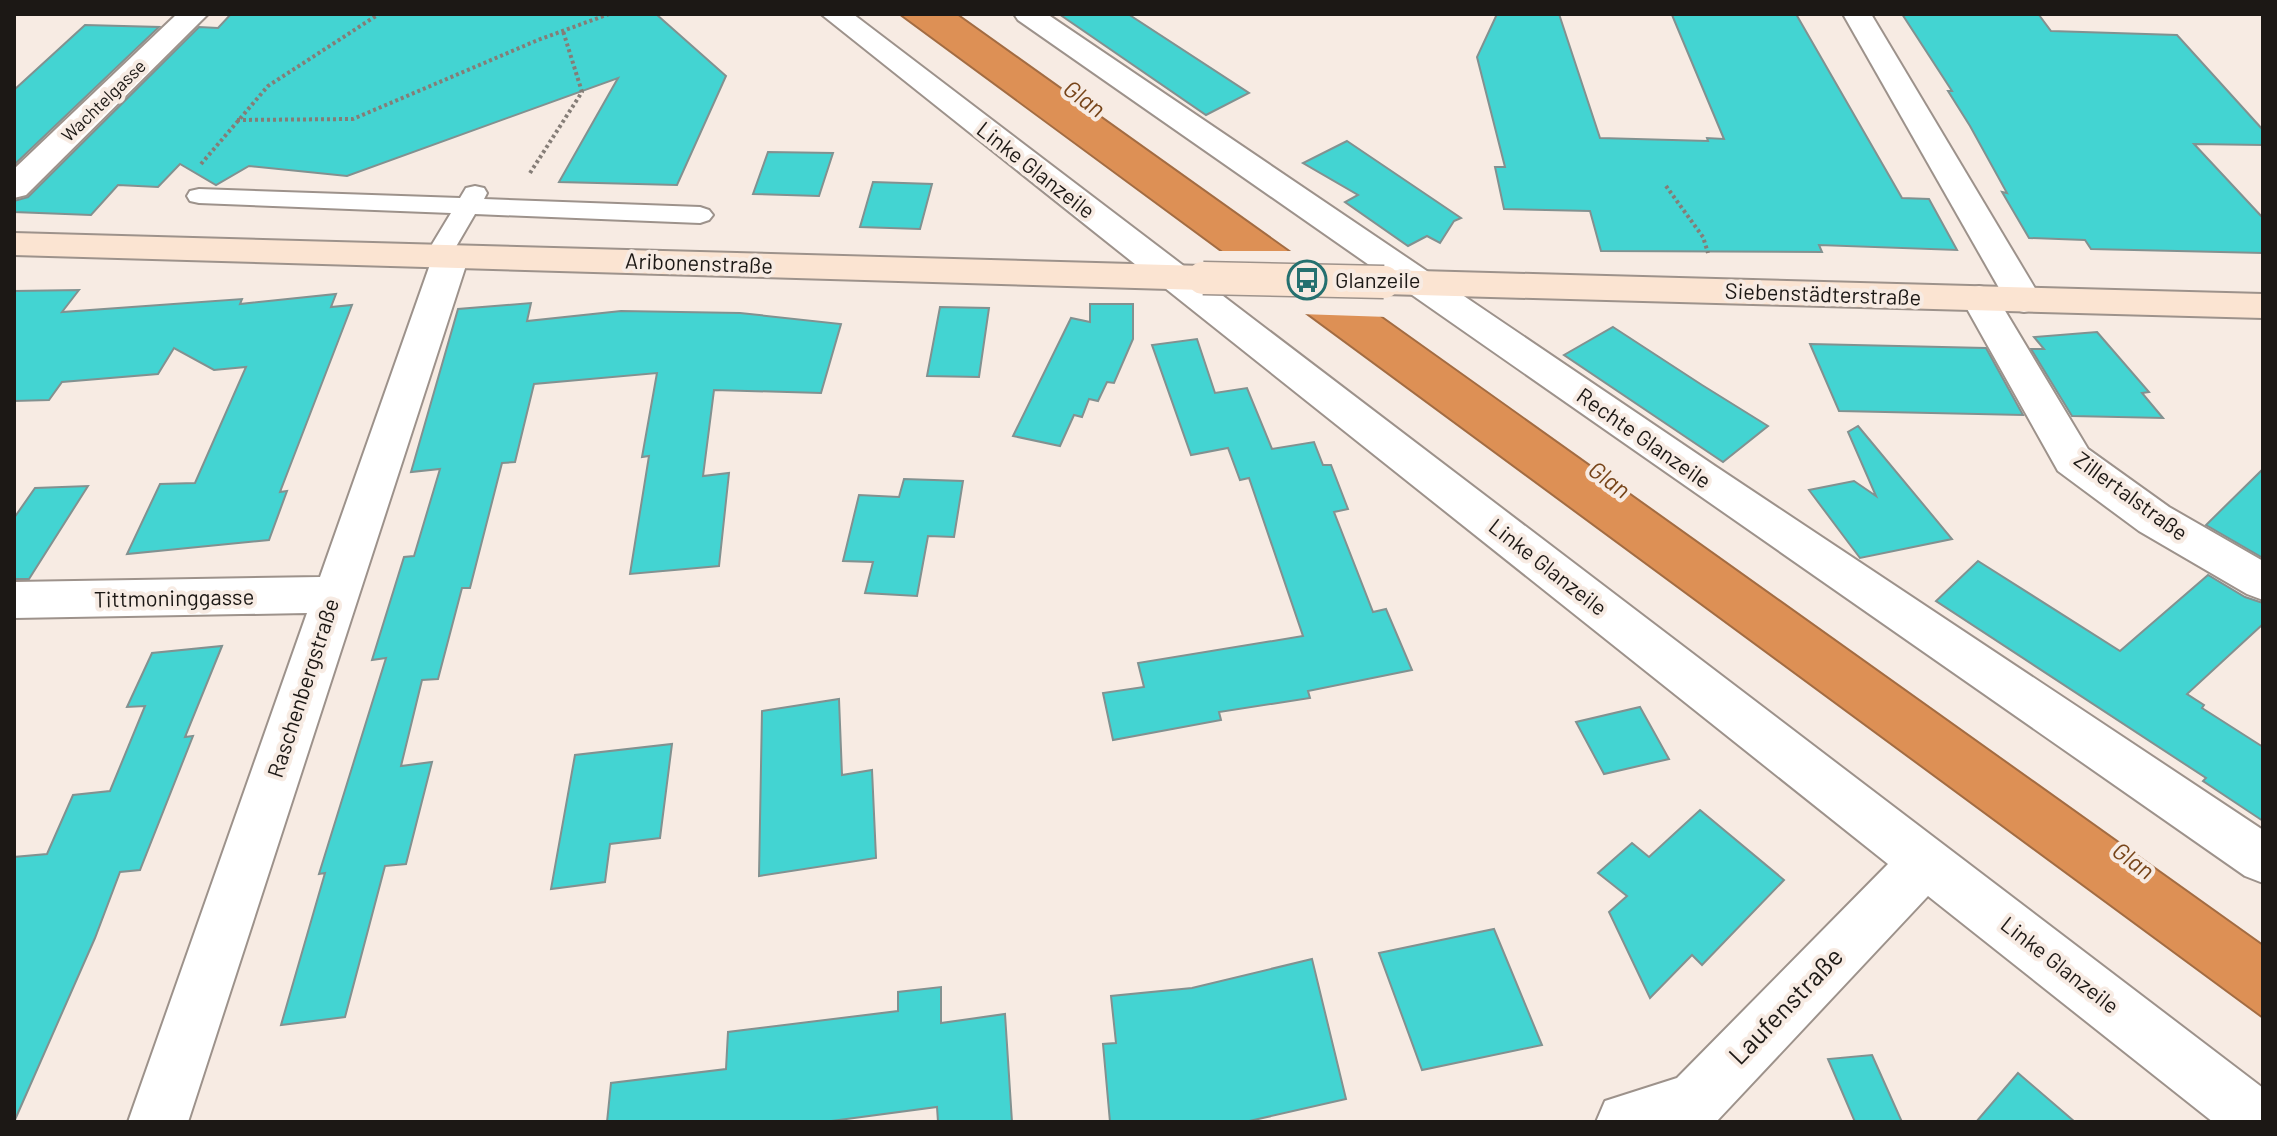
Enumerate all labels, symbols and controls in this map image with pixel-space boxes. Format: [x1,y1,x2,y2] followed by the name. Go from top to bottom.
[57,55,150,146] street label: Wachtelgasse
[1058,73,1112,123] water label: Glan
[973,115,1101,223] street label: Linke Glanzeile
[625,246,773,278] street label: Aribonenstraße
[1286,259,1328,301] bus stop icon: Glanzeile
[1335,266,1421,292] place label: Glanzeile
[1724,277,1922,309] street label: Siebenstädterstraße
[1572,382,1716,494] street label: Rechte Glanzeile
[2070,445,2193,545] street label: Zillertalstraße
[1582,455,1636,505] water label: Glan
[1485,512,1613,620] street label: Linke Glanzeile
[93,583,254,611] street label: Tittmoninggasse
[261,595,343,780] street label: Raschenbergstraße
[2107,835,2161,885] water label: Glan
[1997,910,2125,1018] street label: Linke Glanzeile
[1721,940,1848,1070] street label: Laufenstraße

